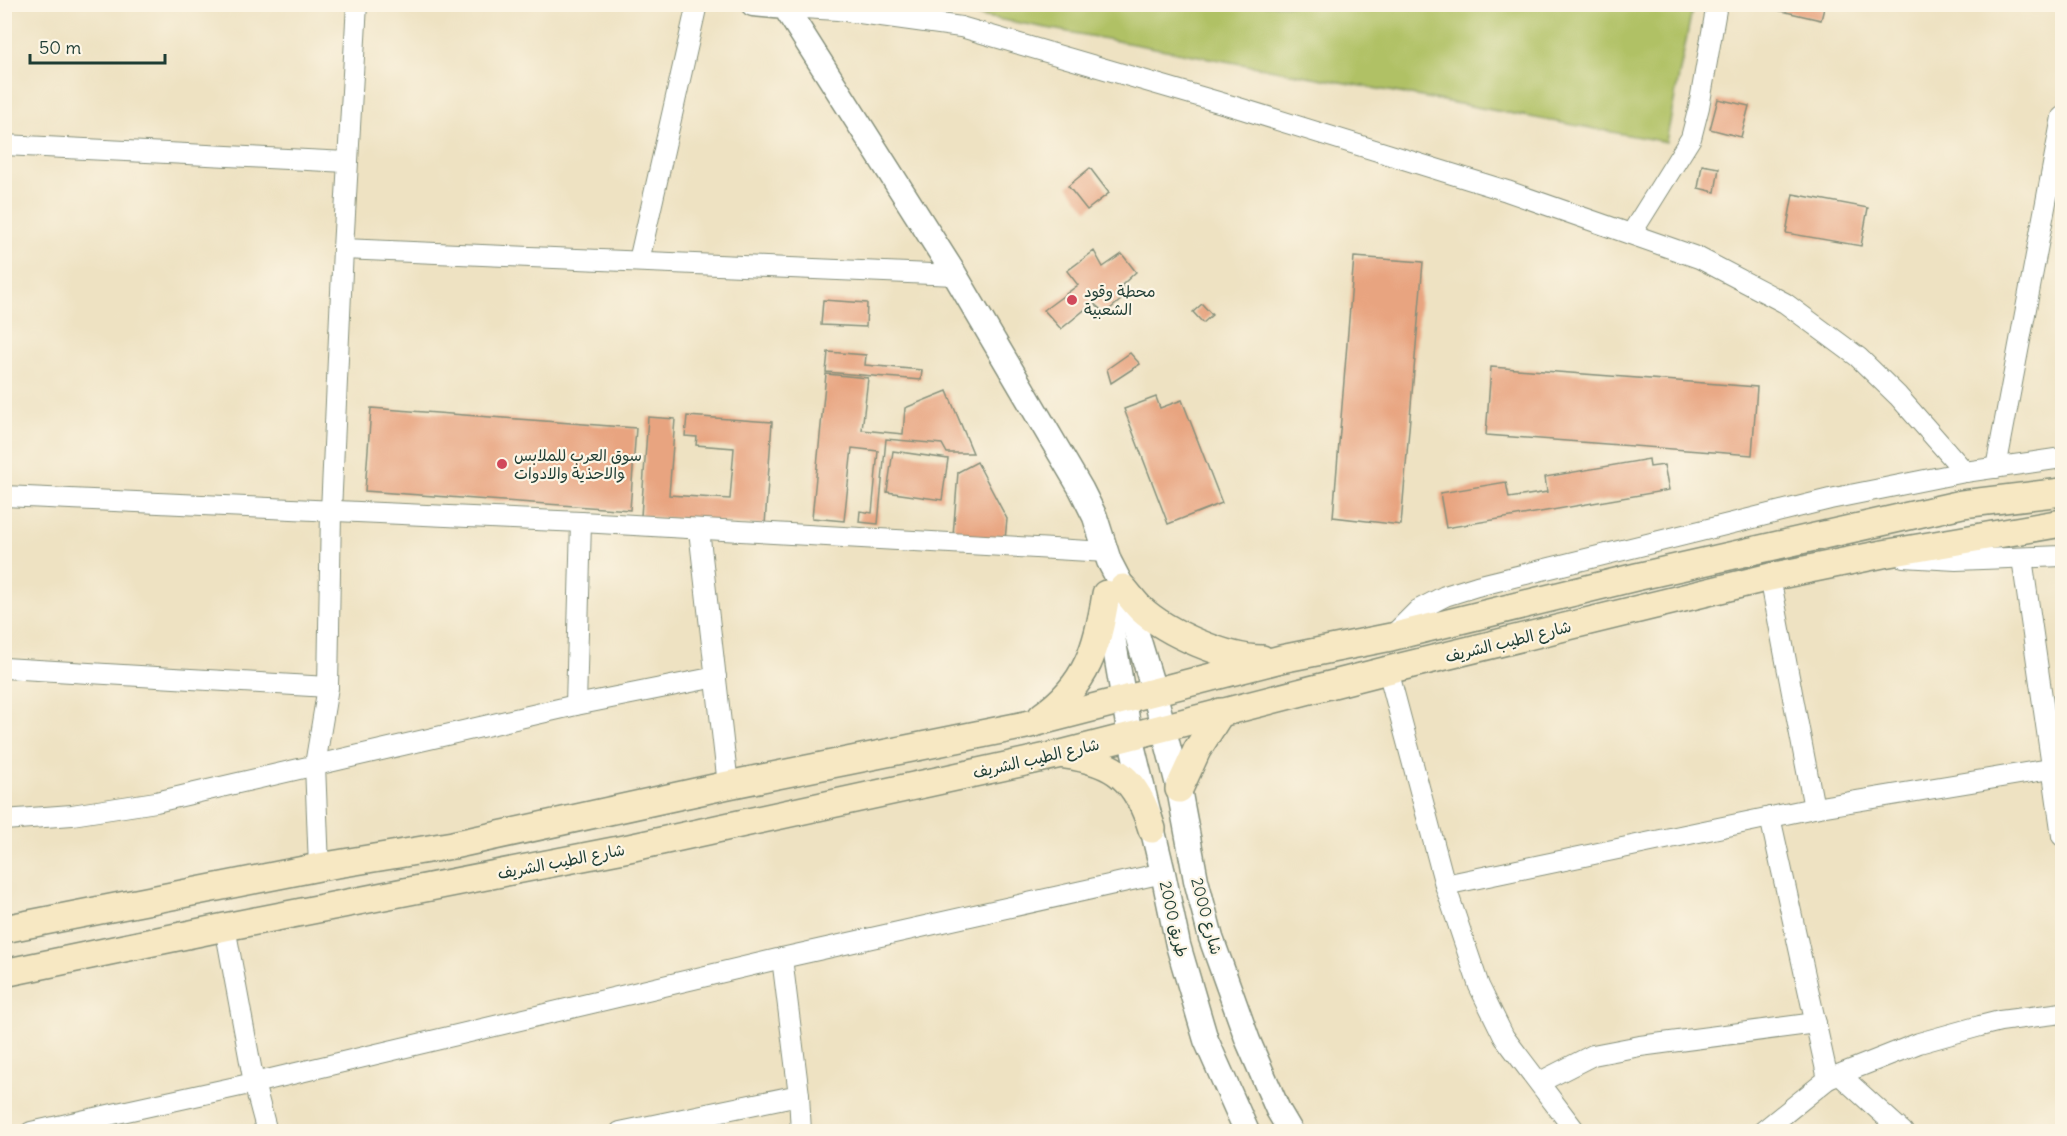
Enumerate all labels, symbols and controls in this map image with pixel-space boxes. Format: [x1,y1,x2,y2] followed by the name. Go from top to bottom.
[30,27,165,65] scale bar
[39,36,81,59] text: 50 m
[1084,281,1156,319] place label: محطة وقود الشعبية
[1065,293,1079,307] marker: محطة وقود الشعبية
[514,445,642,483] place label: سوق العرب للملابس والاحذية والادوات
[495,457,509,471] marker: سوق العرب للملابس والاحذية والادوات
[1443,616,1574,668] street label: شارع الطيب الشريف
[971,734,1102,784] street label: شارع الطيب الشريف
[496,839,627,885] street label: شارع الطيب الشريف
[1185,875,1227,957] street label: شارع 2000
[1156,879,1192,959] street label: طريق 2000

